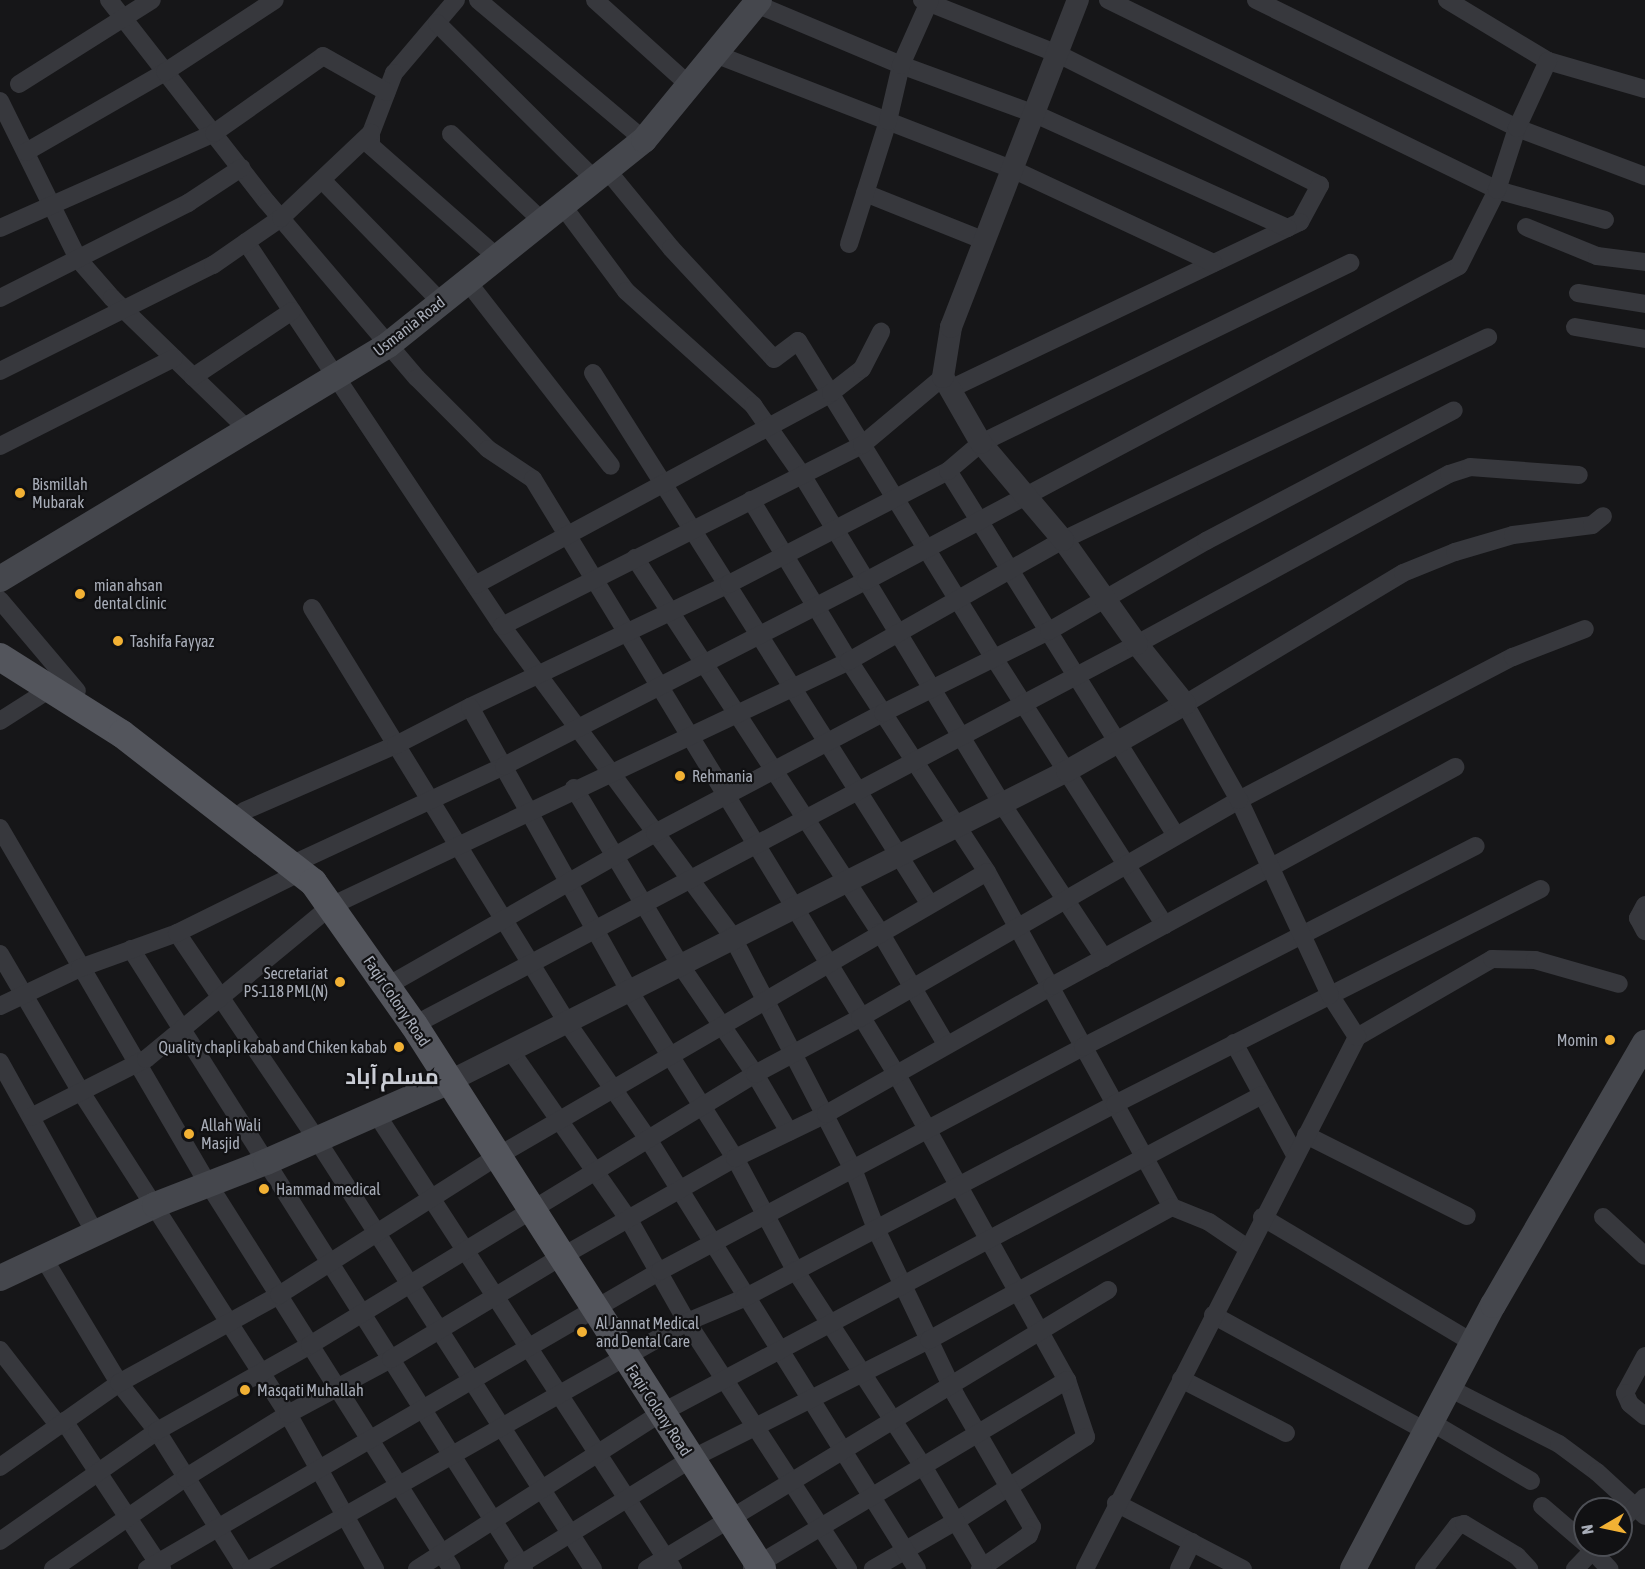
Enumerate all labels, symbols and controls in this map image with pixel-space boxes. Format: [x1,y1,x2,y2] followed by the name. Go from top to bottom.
[369,292,449,360] street label: Usmania Road
[32,474,88,512] place label: Bismillah Mubarak
[13,486,27,500] marker: Bismillah Mubarak
[94,575,166,613] place label: mian ahsan dental clinic
[71,585,89,603] marker: mian ahsan dental clinic
[130,631,214,651] place label: Tashifa Fayyaz
[111,634,125,648] marker: Tashifa Fayyaz
[692,766,753,786] place label: Rehmania
[673,769,687,783] marker: Rehmania
[360,952,434,1050] street label: Faqir Colony Road
[244,963,328,1001] place label: Secretariat PS-118 PML(N)
[333,975,347,989] marker: Secretariat PS-118 PML(N)
[1557,1030,1598,1050] place label: Momin
[1603,1033,1617,1047] marker: Momin
[158,1037,387,1057] place label: Quality chapli kabab and Chiken kabab
[392,1040,406,1054] marker: Quality chapli kabab and Chiken kabab
[345,1064,439,1090] district label: مسلم آباد
[201,1115,261,1153] place label: Allah Wali Masjid
[182,1127,196,1141] marker: Allah Wali Masjid
[276,1179,381,1199] place label: Hammad medical
[257,1182,271,1196] marker: Hammad medical
[596,1313,699,1351] place label: Al Jannat Medical and Dental Care
[573,1323,591,1341] marker: Al Jannat Medical and Dental Care
[622,1361,696,1459] street label: Faqir Colony Road
[257,1380,364,1400] place label: Masqati Muhallah
[238,1383,252,1397] marker: Masqati Muhallah
[1573,1497,1633,1557] north arrow
[1578,1523,1597,1536] text: N

